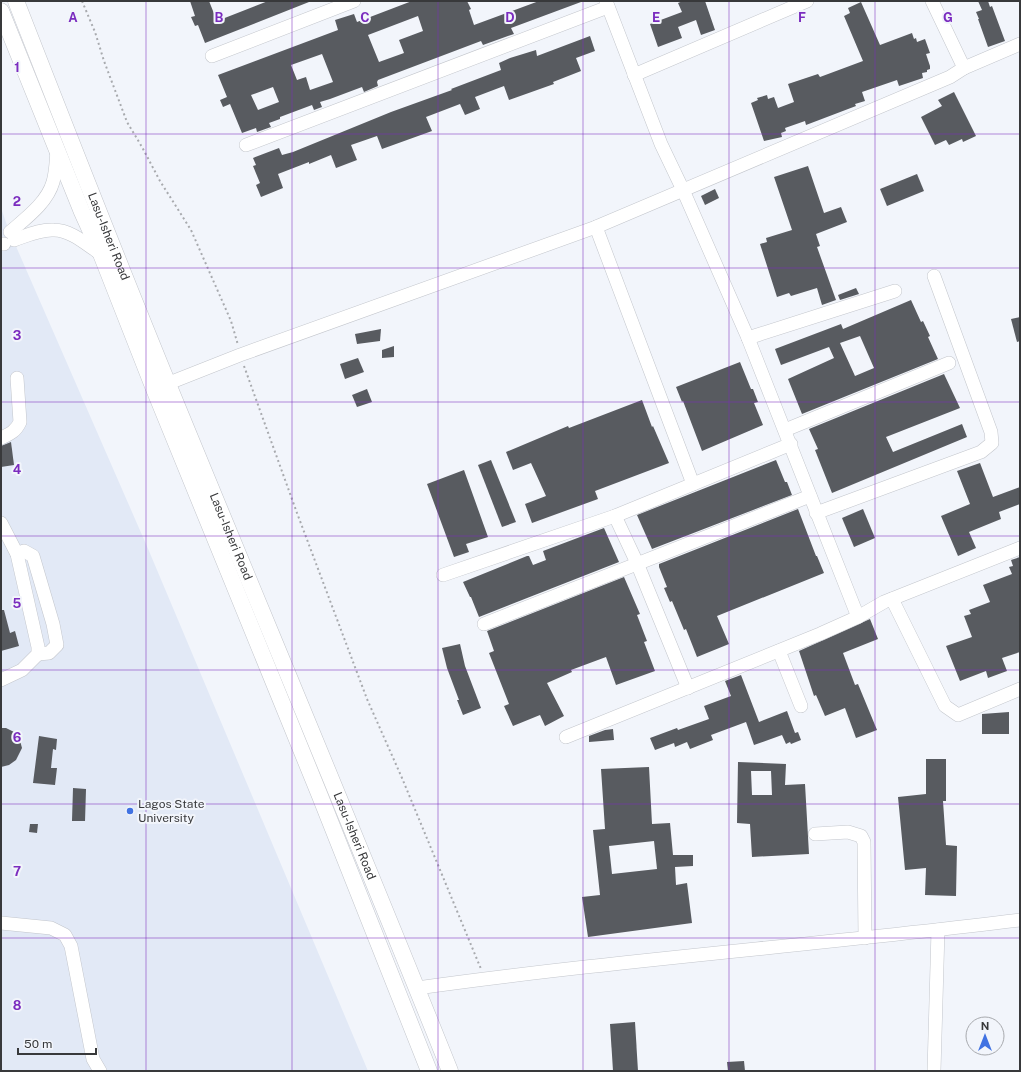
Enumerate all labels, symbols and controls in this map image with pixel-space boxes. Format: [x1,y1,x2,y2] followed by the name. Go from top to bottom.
[68,10,78,25] text: A
[215,10,224,25] text: B
[360,10,370,25] text: C
[505,10,515,25] text: D
[652,10,660,25] text: E
[798,10,806,25] text: F
[943,10,953,25] text: G
[14,60,20,75] text: 1
[85,191,132,282] street label: Lasu-Isheri Road
[13,194,21,209] text: 2
[13,328,22,343] text: 3
[13,462,22,477] text: 4
[207,491,255,582] street label: Lasu-Isheri Road
[13,596,22,611] text: 5
[13,730,22,745] text: 6
[330,790,379,882] street label: Lasu-Isheri Road
[138,797,205,825] place label: Lagos State University
[125,806,135,816] marker: Lagos State University
[13,864,21,879] text: 7
[13,998,22,1013] text: 8
[965,1016,1005,1056] north arrow
[981,1020,989,1032] text: N
[18,1030,96,1056] scale bar
[24,1037,52,1051] text: 50 m

